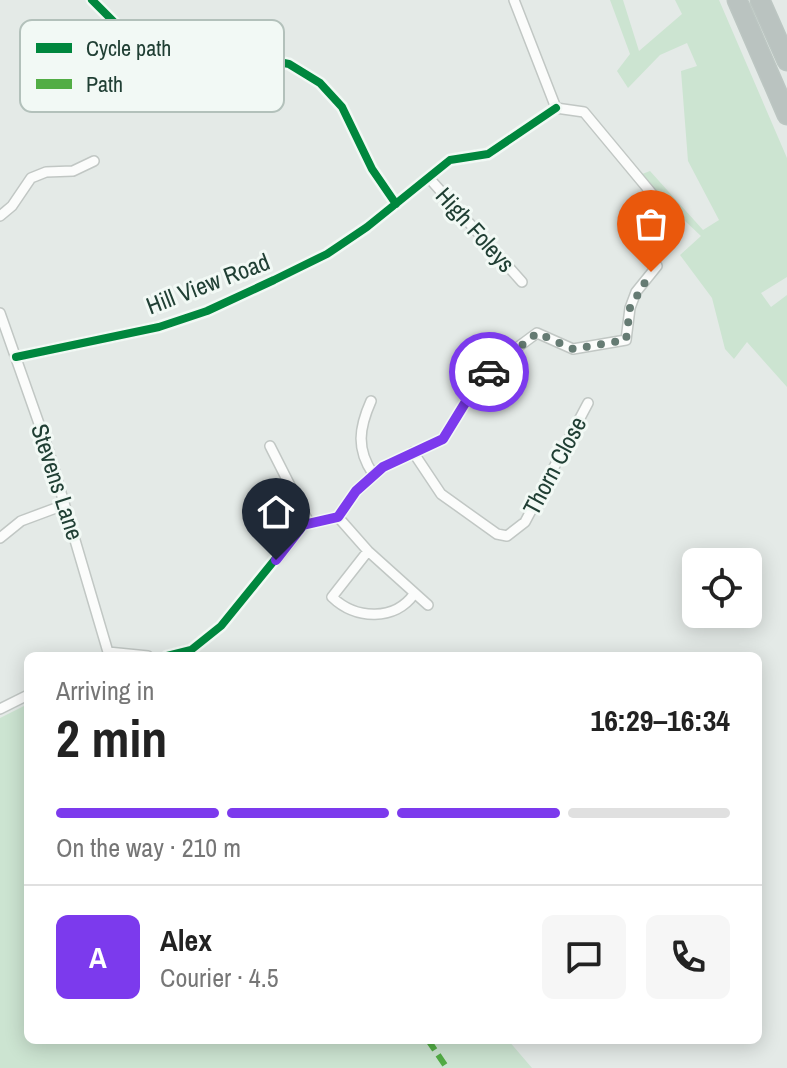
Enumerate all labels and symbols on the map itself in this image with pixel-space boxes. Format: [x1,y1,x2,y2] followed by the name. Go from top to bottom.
[20,20,284,112] legend
[86,33,171,63] text: Cycle path
[86,69,123,99] text: Path
[429,180,522,279] street label: High Foleys
[617,190,685,272] pin
[141,245,274,321] street label: Hill View Road
[449,332,529,412] courier
[515,411,593,520] street label: Thorn Close
[24,420,92,544] street label: Stevens Lane
[242,478,310,560] pin

